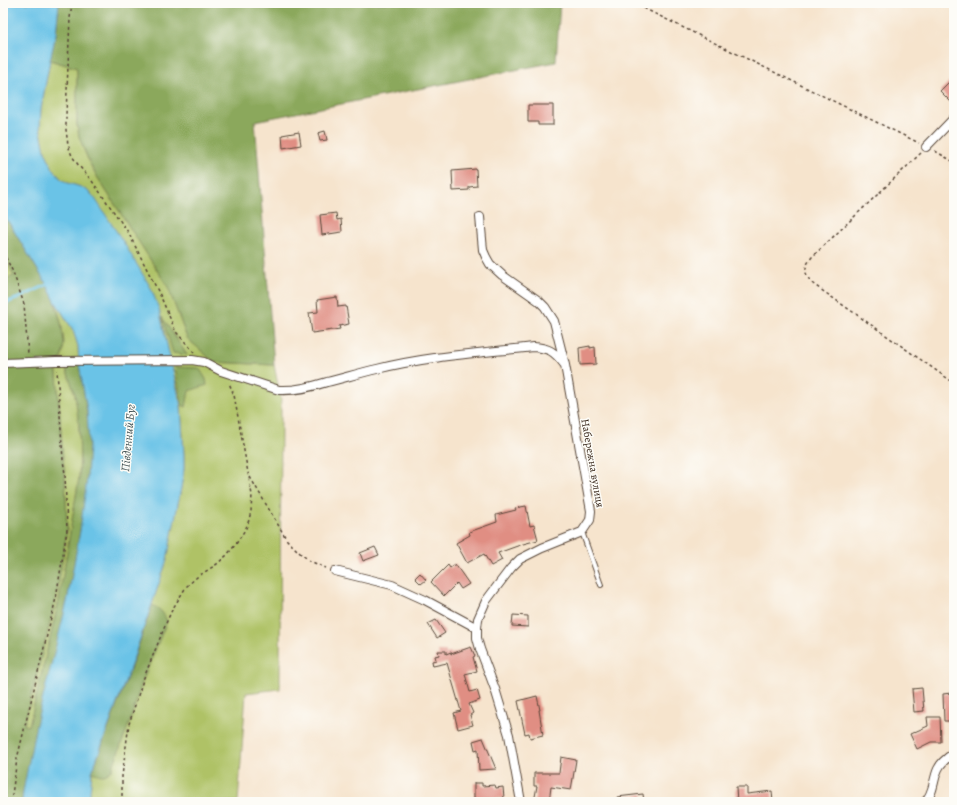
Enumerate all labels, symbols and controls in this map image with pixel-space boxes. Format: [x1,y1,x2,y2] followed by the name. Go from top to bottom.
[117,404,139,472] water label: Південний Буг
[577,417,608,509] street label: Набережна вулиця

